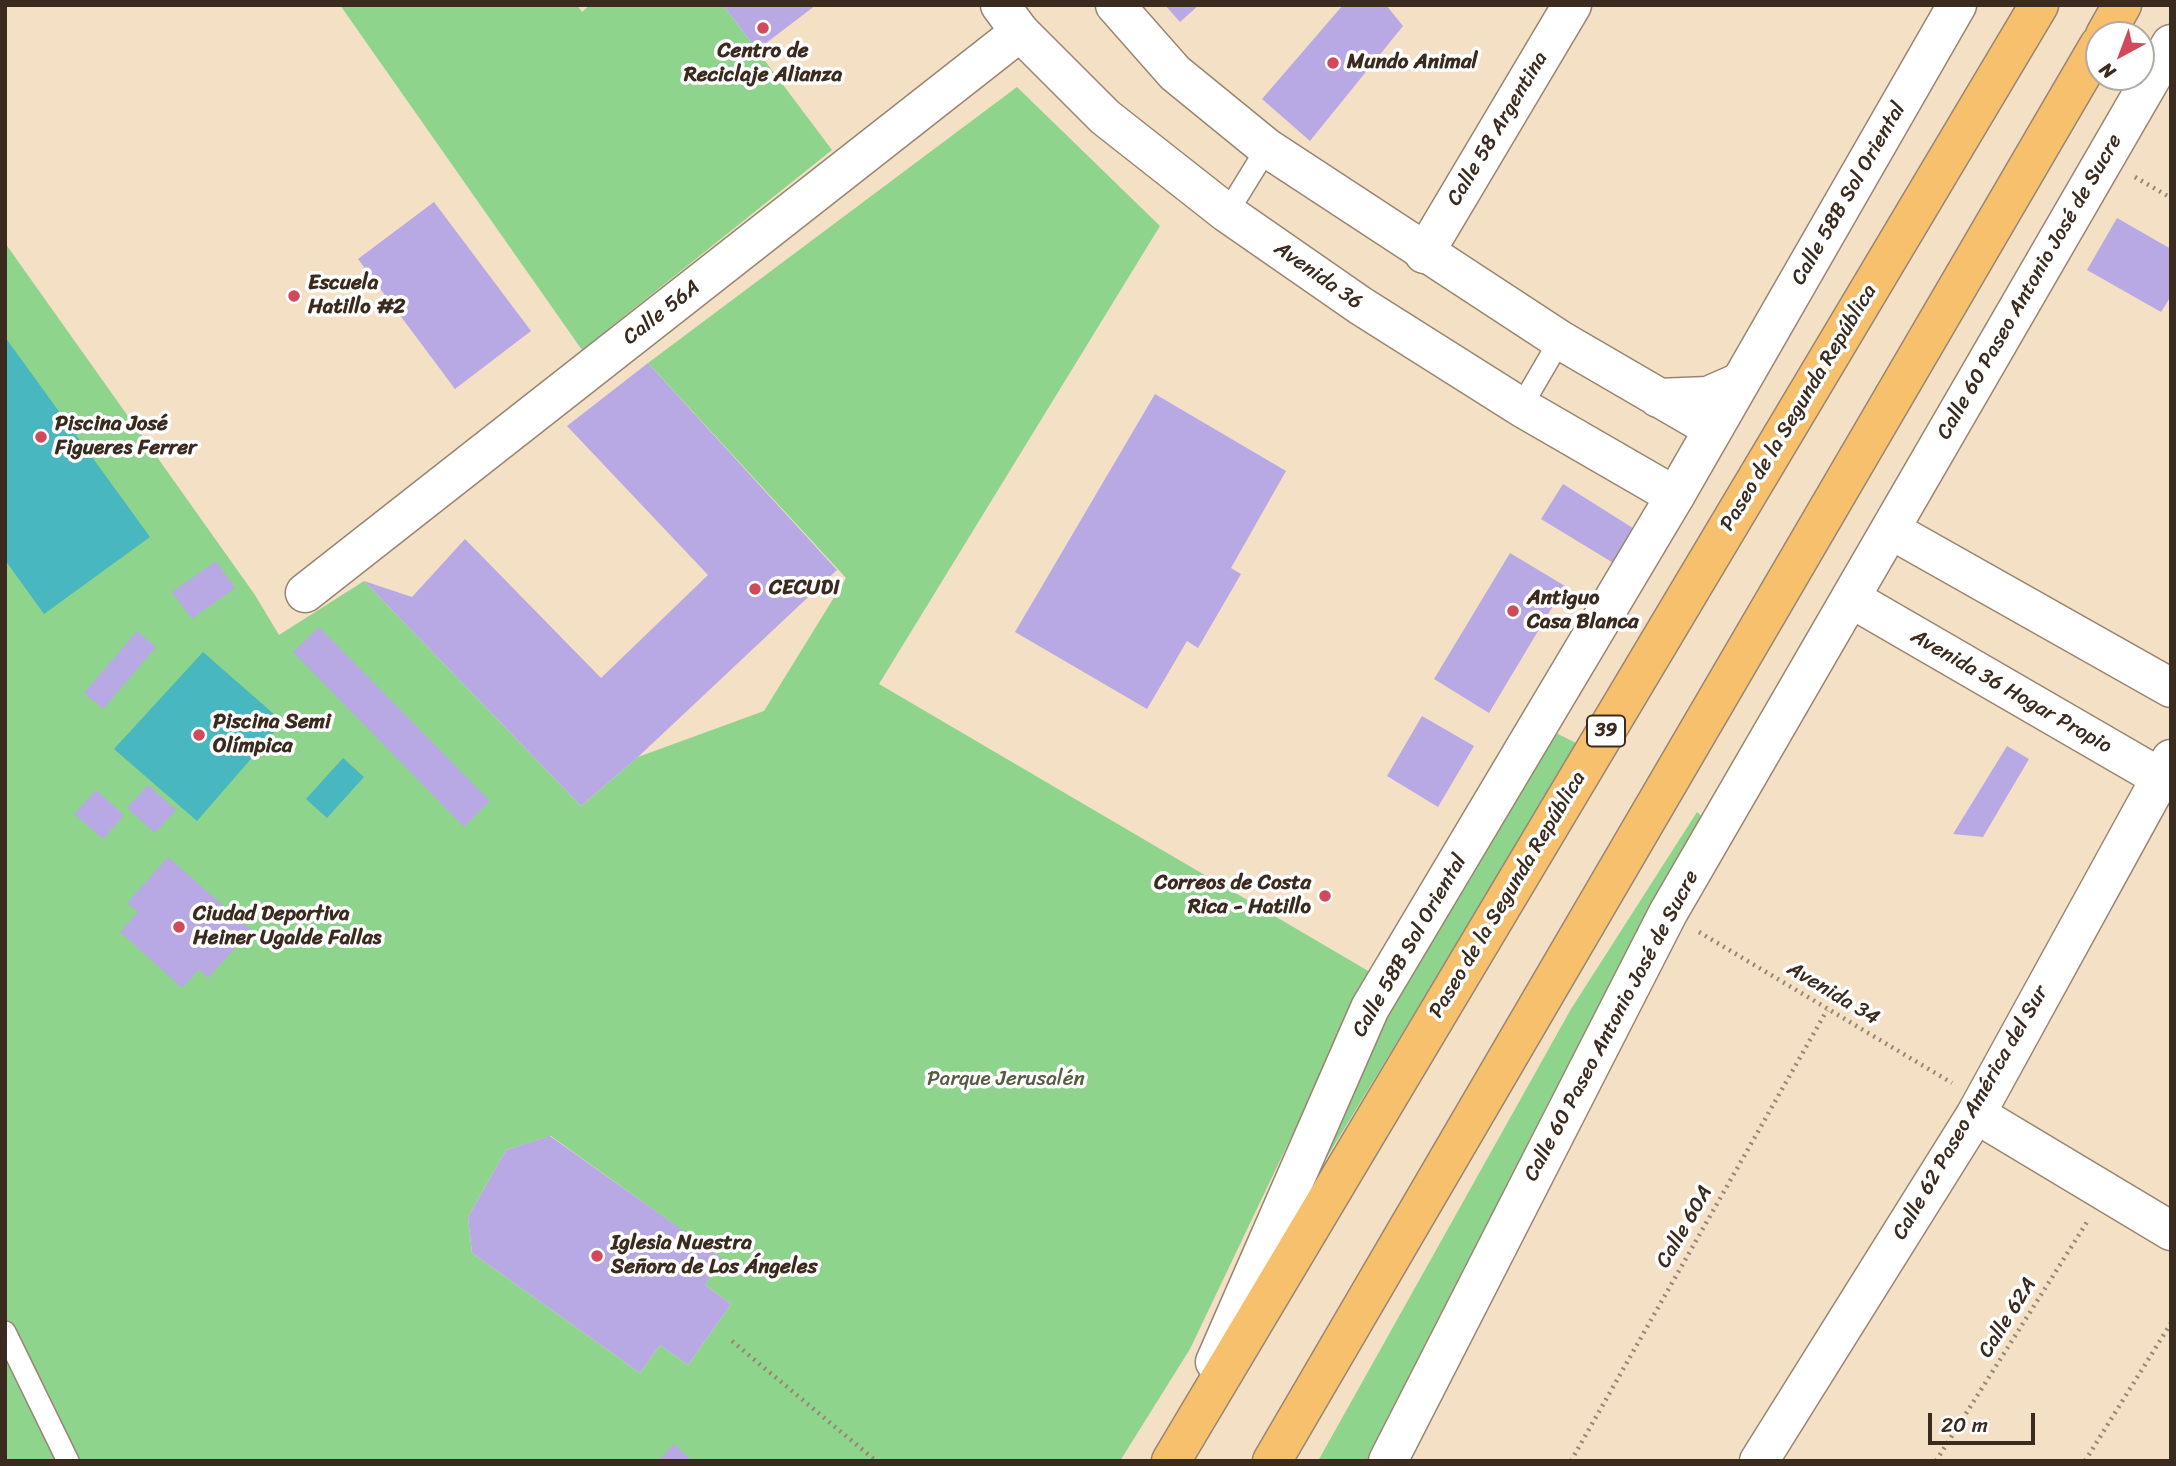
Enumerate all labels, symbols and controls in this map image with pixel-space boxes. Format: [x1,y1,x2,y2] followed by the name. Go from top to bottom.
[755,20,771,36] marker: Centro de Reciclaje Alianza
[2085,21,2155,91] north arrow
[684,39,842,89] place label: Centro de Reciclaje Alianza
[1442,48,1554,210] street label: Calle 58 Argentina
[1347,50,1477,76] place label: Mundo Animal
[2091,54,2123,87] text: N
[1325,55,1341,71] marker: Mundo Animal
[1786,98,1912,290] street label: Calle 58B Sol Oriental
[1932,130,2128,444] street label: Calle 60 Paseo Antonio José de Sucre
[1269,236,1367,316] street label: Avenida 36
[308,271,405,321] place label: Escuela Hatillo #2
[619,275,705,351] street label: Calle 56A
[1715,280,1883,536] street label: Paseo de la Segunda República
[286,288,302,304] marker: Escuela Hatillo #2
[55,412,197,462] place label: Piscina José Figueres Ferrer
[33,429,49,445] marker: Piscina José Figueres Ferrer
[769,576,840,602] place label: CECUDI
[747,581,763,597] marker: CECUDI
[1527,586,1638,636] place label: Antiguo Casa Blanca
[1505,603,1521,619] marker: Antiguo Casa Blanca
[1906,624,2116,760] street label: Avenida 36 Hogar Propio
[213,710,331,760] place label: Piscina Semi Olímpica
[1587,716,1625,746] road number: 39
[191,727,207,743] marker: Piscina Semi Olímpica
[1424,767,1592,1023] street label: Paseo de la Segunda República
[1347,850,1473,1042] street label: Calle 58B Sol Oriental
[1519,866,1705,1186] street label: Calle 60 Paseo Antonio José de Sucre
[1154,871,1311,921] place label: Correos de Costa Rica - Hatillo
[1317,888,1333,904] marker: Correos de Costa Rica - Hatillo
[193,902,381,952] place label: Ciudad Deportiva Heiner Ugalde Fallas
[171,919,187,935] marker: Ciudad Deportiva Heiner Ugalde Fallas
[1782,957,1884,1031] street label: Avenida 34
[1888,982,2054,1244] street label: Calle 62 Paseo América del Sur
[927,1067,1085,1093] park label: Parque Jerusalén
[1651,1181,1719,1273] street label: Calle 60A
[611,1231,817,1281] place label: Iglesia Nuestra Señora de Los Ángeles
[589,1248,605,1264] marker: Iglesia Nuestra Señora de Los Ángeles
[1974,1273,2042,1363] street label: Calle 62A
[1931,1400,2038,1444] scale bar
[1941,1406,1988,1444] text: 20 m

